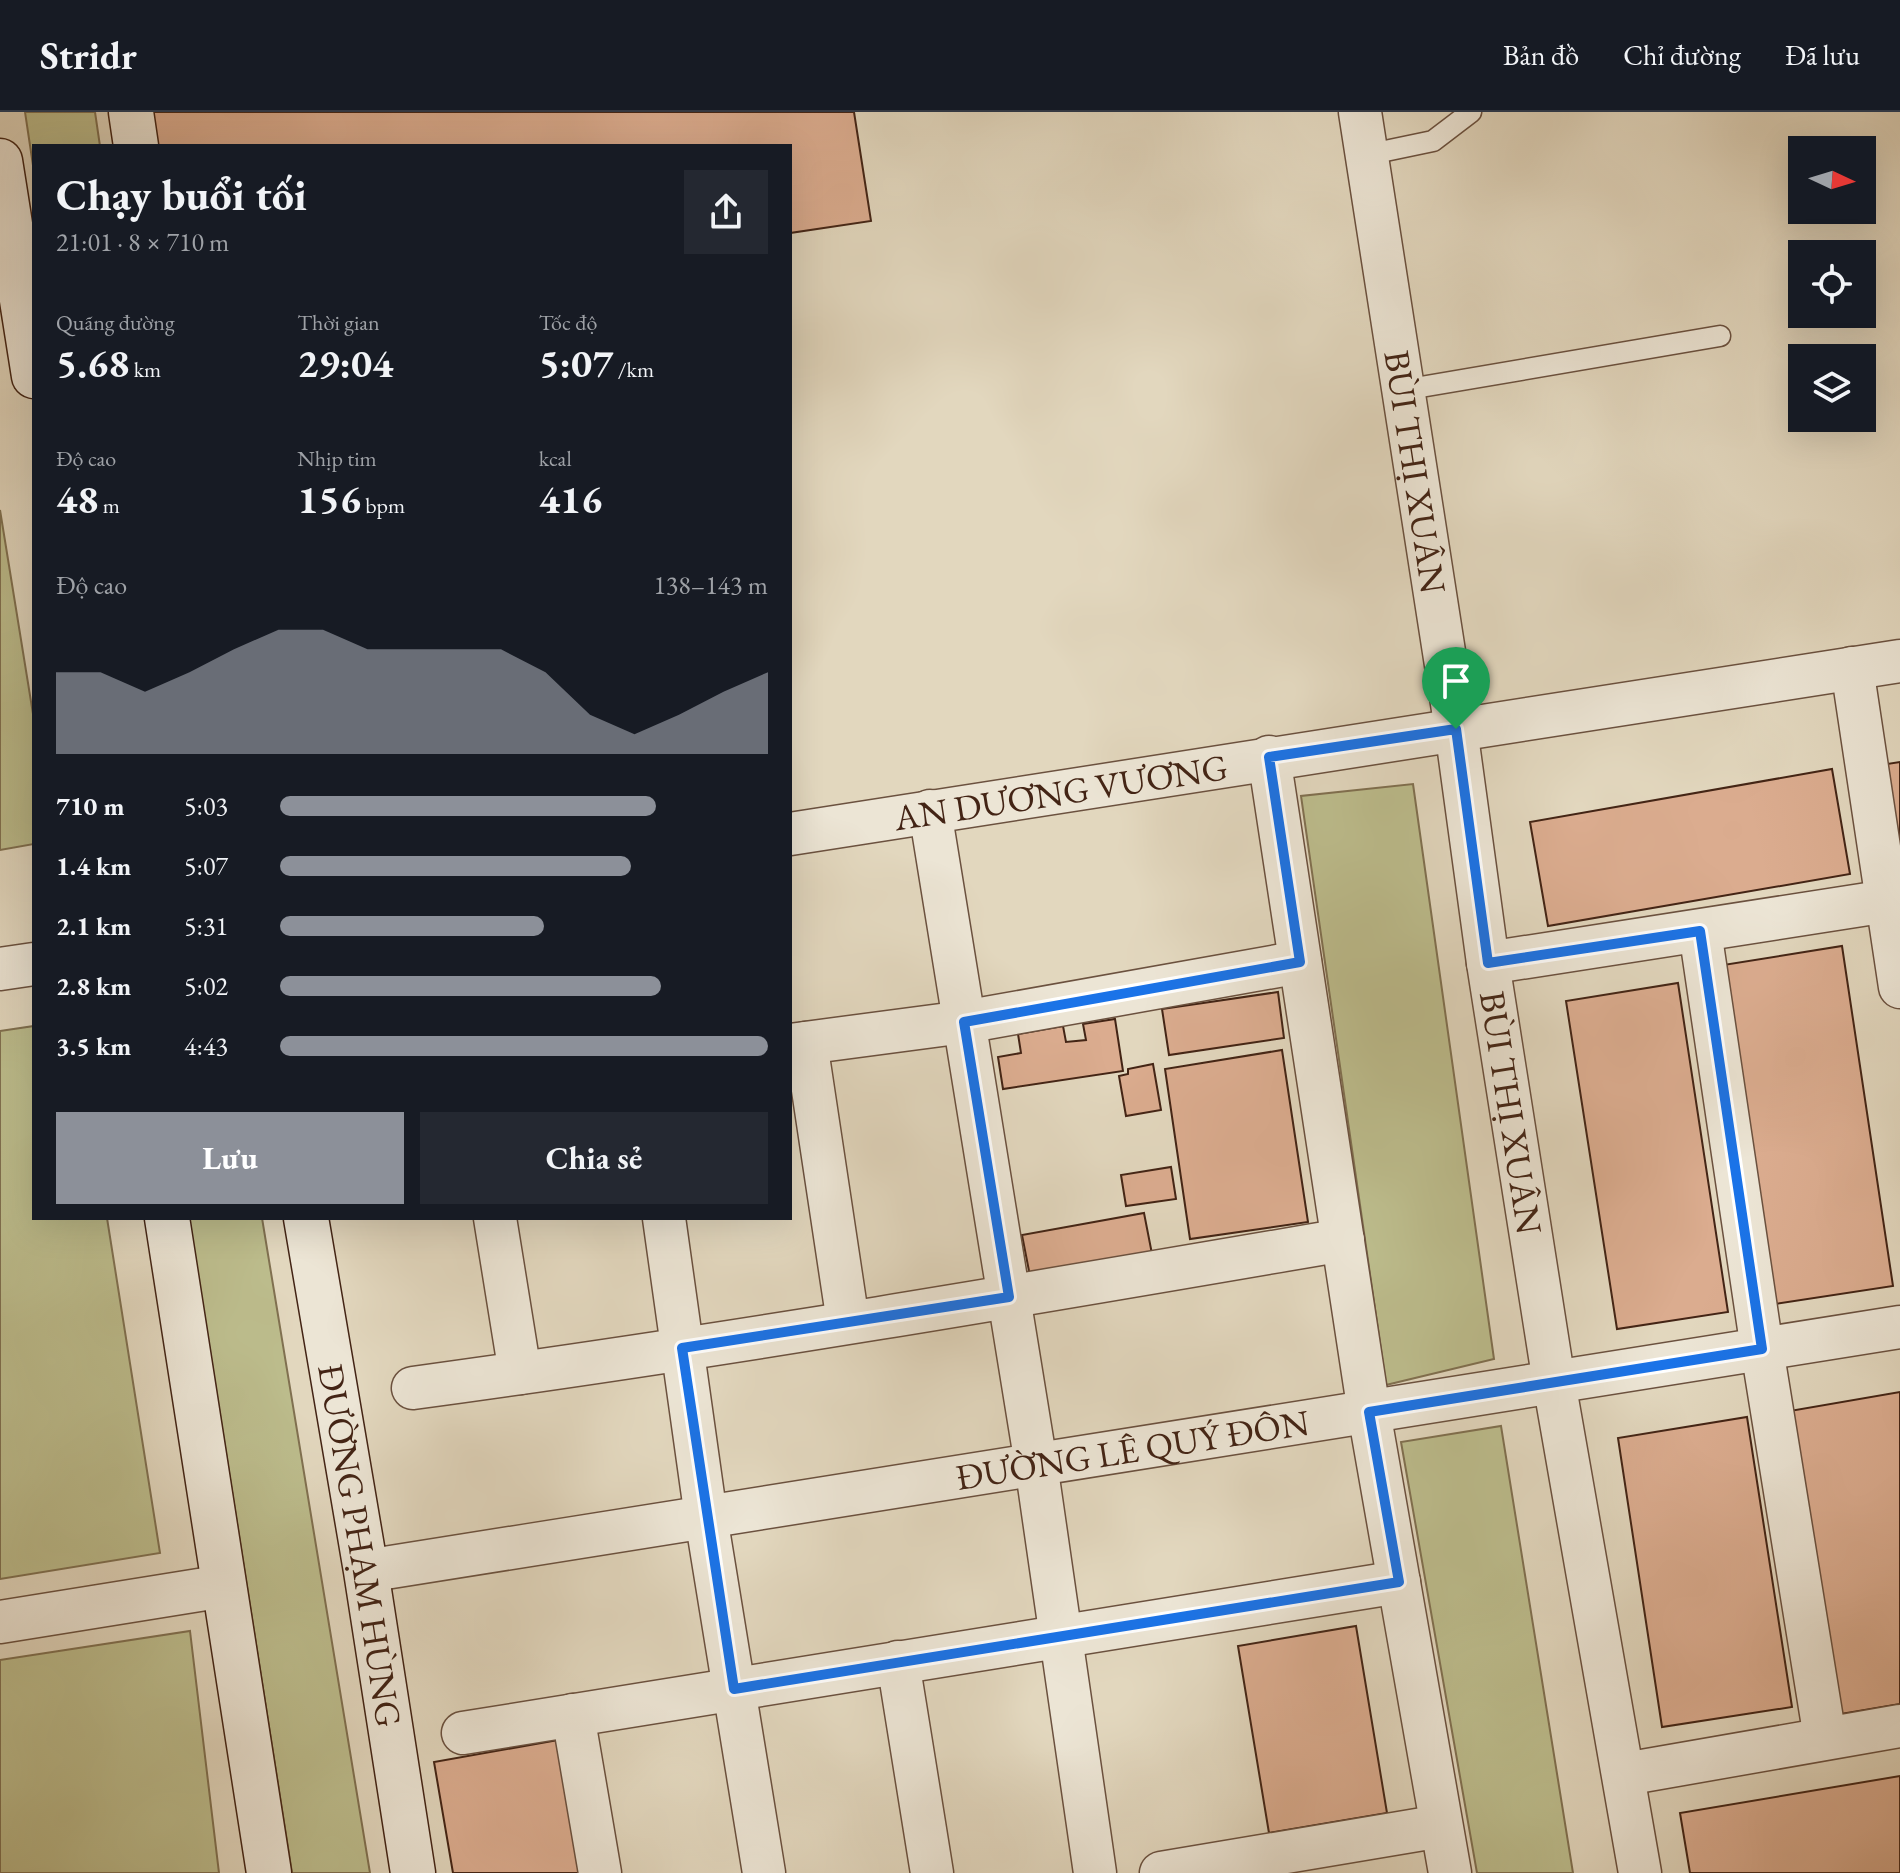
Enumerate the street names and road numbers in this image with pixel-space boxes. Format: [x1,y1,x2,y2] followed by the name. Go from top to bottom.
[1373,347,1458,597] street label: BÙI THỊ XUÂN
[890,743,1231,842] street label: AN DƯƠNG VƯƠNG
[1469,988,1553,1238] street label: BÙI THỊ XUÂN
[307,1360,413,1730] street label: ĐƯỜNG PHẠM HÙNG
[953,1398,1313,1501] street label: ĐƯỜNG LÊ QUÝ ĐÔN

